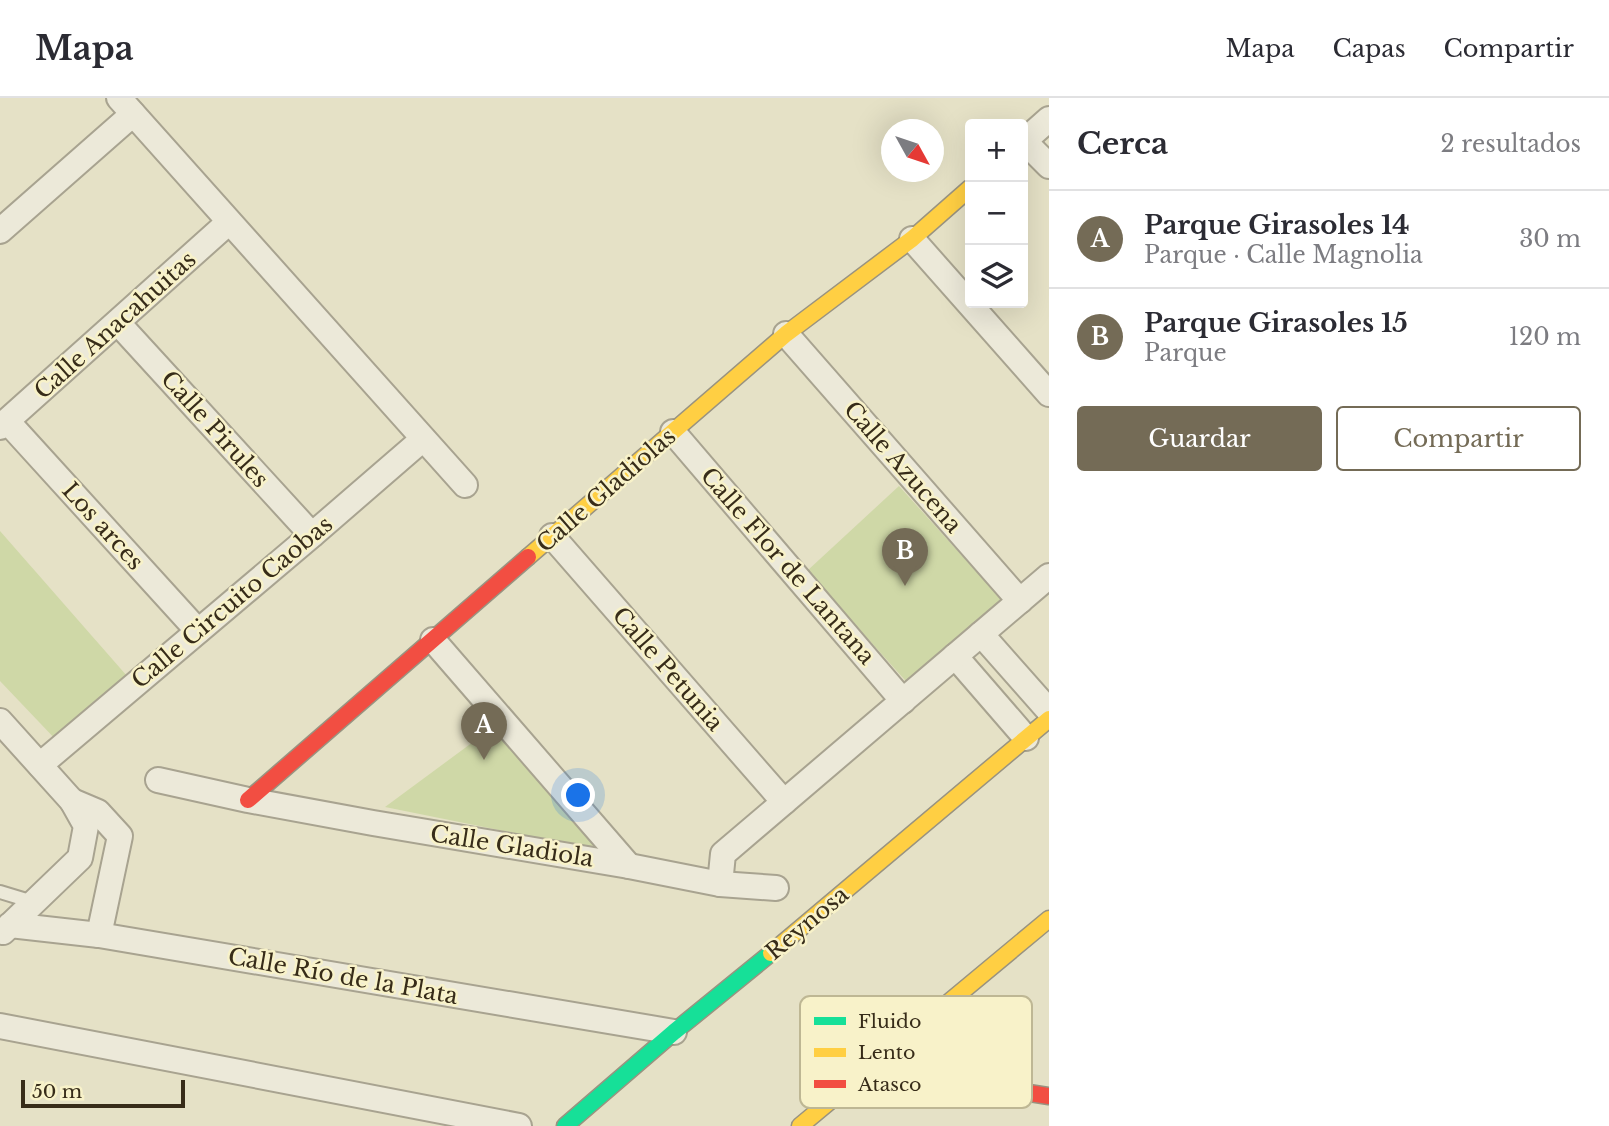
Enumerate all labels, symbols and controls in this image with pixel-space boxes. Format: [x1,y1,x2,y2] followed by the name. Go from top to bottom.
[35,28,134,69] text: Mapa
[1225,34,1295,63] text: Mapa
[1333,34,1406,63] text: Capas
[1444,34,1574,63] text: Compartir
[881,119,944,182] north arrow
[965,119,1028,308] map controls
[965,119,1028,182] button: +
[1077,125,1168,162] text: Cerca
[1441,130,1581,158] text: 2 resultados
[965,182,1028,245] button: −
[1144,209,1410,241] text: Parque Girasoles 14
[1091,225,1109,253] text: A
[1519,225,1581,253] text: 30 m
[1144,241,1423,269] text: Parque · Calle Magnolia
[29,245,201,405] street label: Calle Anacahuitas
[965,245,1028,308] button: layers
[1144,307,1408,339] text: Parque Girasoles 15
[1091,323,1109,351] text: B
[1509,323,1581,351] text: 120 m
[1144,339,1227,367] text: Parque
[155,365,275,493] street label: Calle Pirules
[838,396,968,539] street label: Calle Azucena
[1077,406,1322,471] button: Guardar
[1336,406,1581,471] button: Compartir
[531,422,681,558] street label: Calle Gladiolas
[695,462,881,670] street label: Calle Flor de Lantana
[56,476,150,576] street label: Los arces
[126,510,338,694] street label: Calle Circuito Caobas
[882,528,928,586] pin: B
[607,601,729,737] street label: Calle Petunia
[461,702,507,760] pin: A
[561,778,595,812] your location
[428,819,596,873] street label: Calle Gladiola
[760,880,854,966] street label: Reynosa
[226,942,460,1010] street label: Calle Río de la Plata
[800,996,1032,1108] legend
[858,1010,921,1033] text: Fluido
[858,1041,915,1064] text: Lento
[857,1073,922,1096] text: Atasco
[21,1077,186,1109] scale bar
[32,1080,82,1103] text: 50 m

